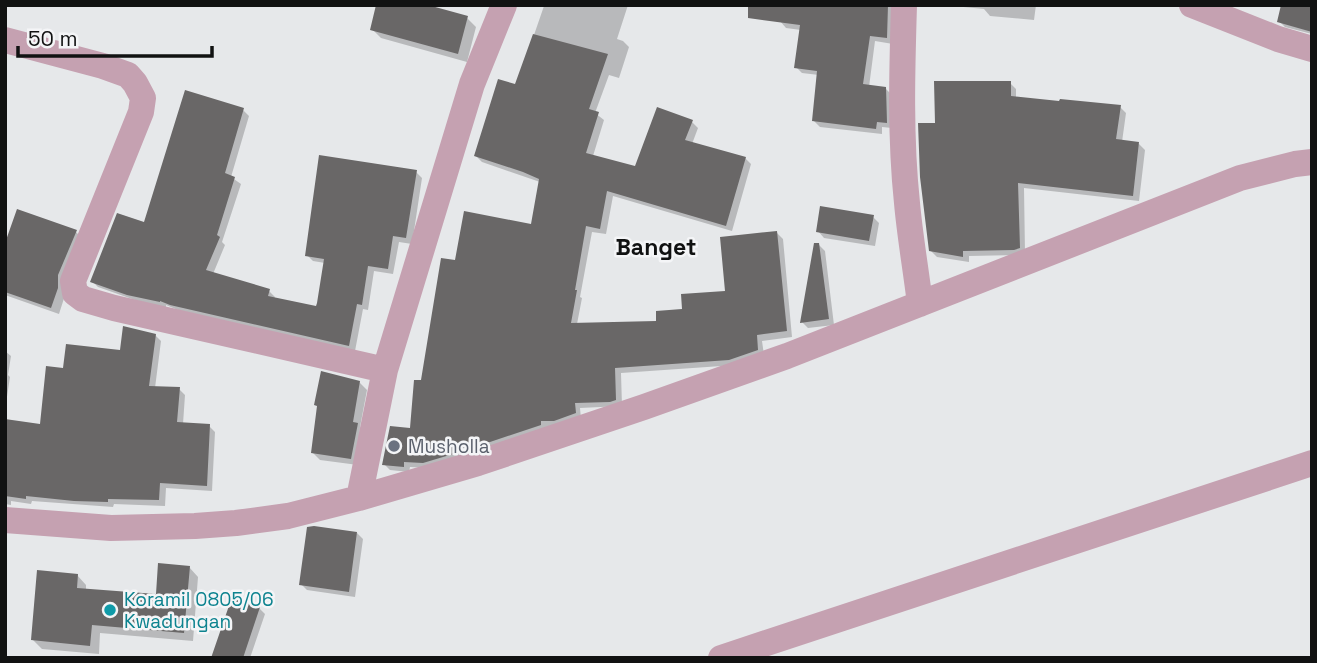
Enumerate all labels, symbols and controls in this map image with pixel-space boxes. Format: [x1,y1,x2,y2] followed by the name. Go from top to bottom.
[18,14,212,58] scale bar
[28,25,78,52] text: 50 m
[616,232,696,262] district label: Banget
[408,434,490,459] place label: Musholla
[386,438,402,454] marker: Musholla
[124,587,274,634] place label: Koramil 0805/06 Kwadungan
[102,602,118,618] marker: Koramil 0805/06 Kwadungan

